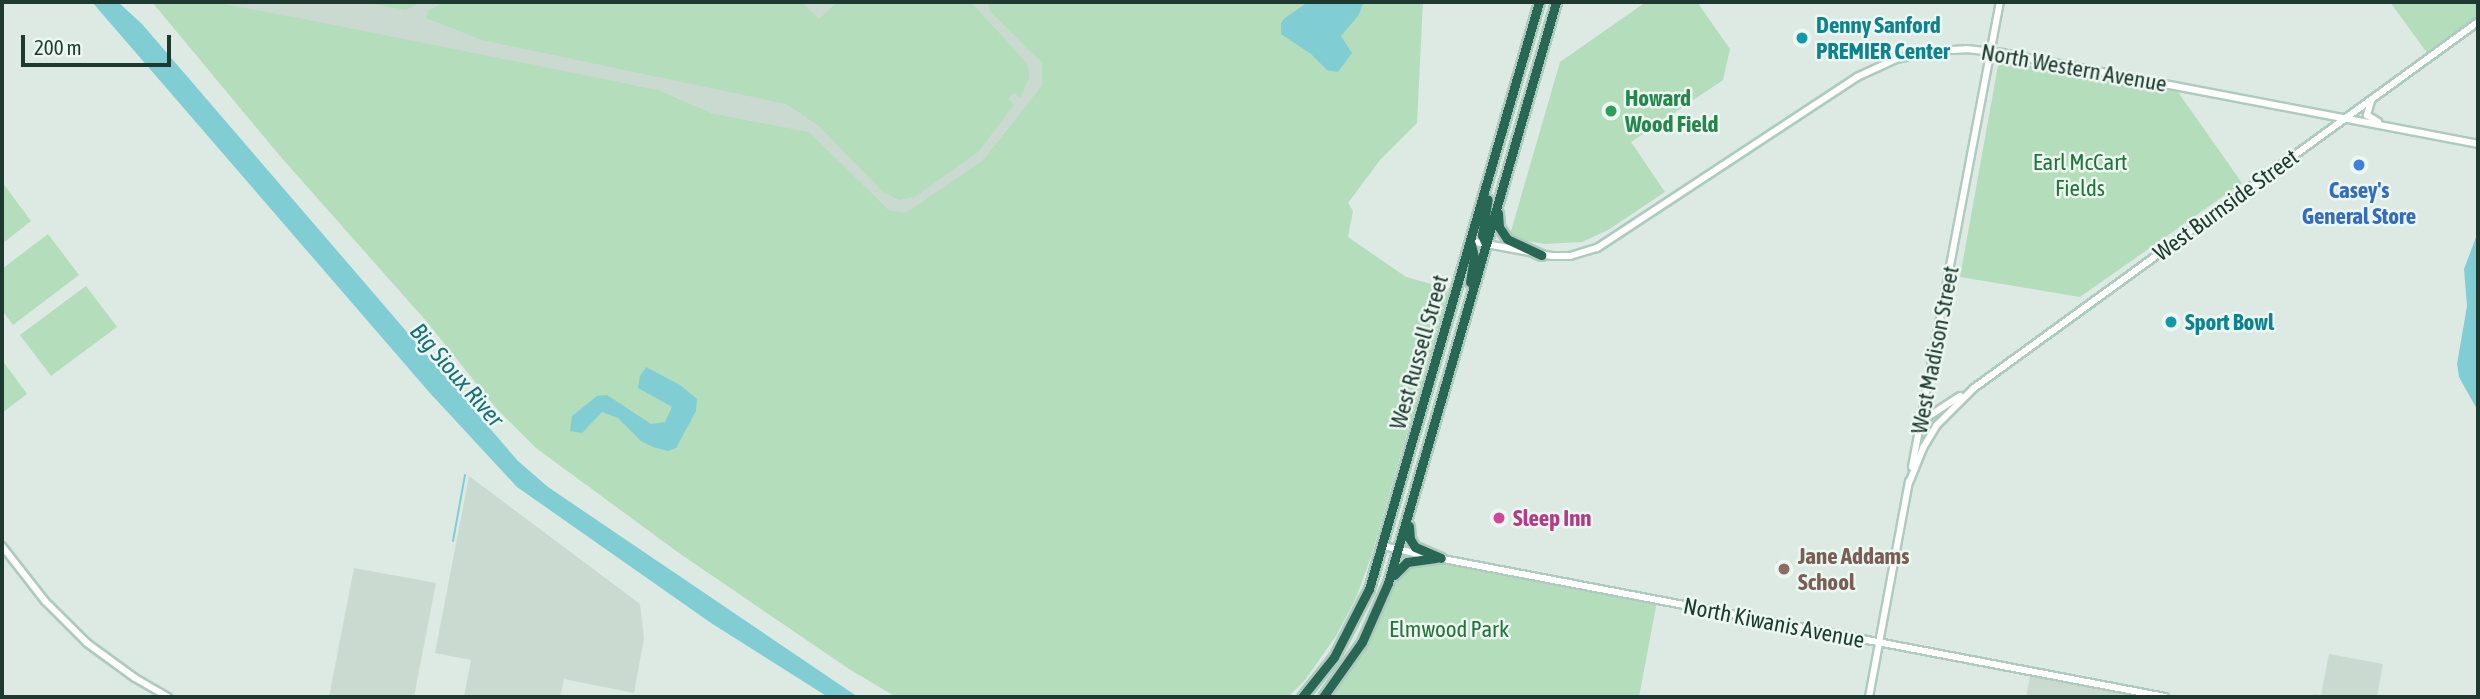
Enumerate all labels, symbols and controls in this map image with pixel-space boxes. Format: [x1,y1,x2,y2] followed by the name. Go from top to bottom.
[1816,11,1950,65] place label: Denny Sanford PREMIER Center
[24,21,175,65] scale bar
[1794,30,1810,46] marker: Denny Sanford PREMIER Center
[34,35,82,59] text: 200 m
[1979,38,2169,98] street label: North Western Avenue
[1625,84,1718,138] place label: Howard Wood Field
[1603,103,1619,119] marker: Howard Wood Field
[2148,143,2304,267] street label: West Burnside Street
[2033,148,2127,202] park label: Earl McCart Fields
[2351,157,2367,173] marker: Casey's General Store
[2302,176,2416,230] place label: Casey's General Store
[1905,264,1965,436] street label: West Madison Street
[1384,272,1454,432] street label: West Russell Street
[2185,308,2274,336] place label: Sport Bowl
[2163,314,2179,330] marker: Sport Bowl
[404,317,510,433] water label: Big Sioux River
[1513,504,1592,532] place label: Sleep Inn
[1491,510,1507,526] marker: Sleep Inn
[1798,542,1909,596] place label: Jane Addams School
[1776,561,1792,577] marker: Jane Addams School
[1681,592,1867,654] street label: North Kiwanis Avenue
[1389,615,1509,643] park label: Elmwood Park

